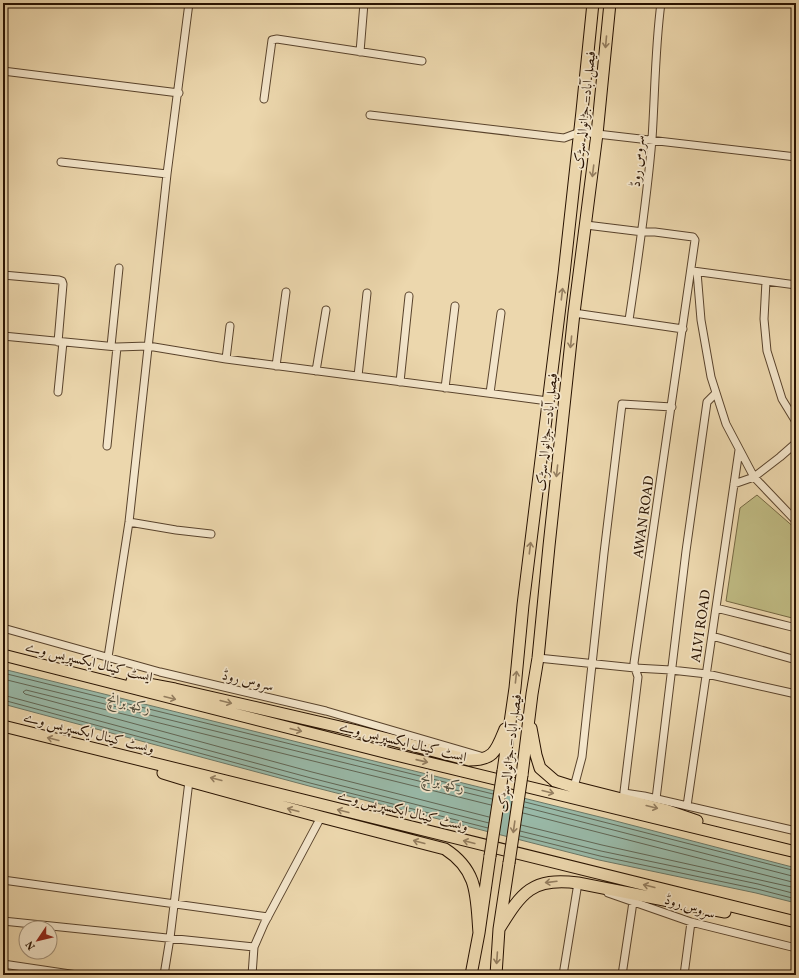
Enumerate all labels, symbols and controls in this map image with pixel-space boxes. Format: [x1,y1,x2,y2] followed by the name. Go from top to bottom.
[602,35,610,48] one-way arrow
[570,50,601,170] street label: فیصل آباد– جڑانوالہ سڑک
[627,134,650,188] street label: سروس روڈ
[589,164,597,177] one-way arrow
[558,288,565,301] one-way arrow
[567,335,575,348] one-way arrow
[532,372,563,492] street label: فیصل آباد– جڑانوالہ سڑک
[553,464,561,477] one-way arrow
[629,474,660,560] street label: AWAN ROAD
[526,542,534,555] one-way arrow
[687,589,716,664] street label: ALVI ROAD
[23,637,154,687] street label: ایسٹ کینال ایکسپریس وے
[220,666,275,697] street label: سروس روڈ
[512,671,520,684] one-way arrow
[104,689,153,722] water label: رکھ برانچ
[494,693,527,813] street label: فیصل آباد– جڑانوالہ سڑک
[163,694,176,702] one-way arrow
[219,698,232,706] one-way arrow
[21,708,156,759] street label: ویسٹ کینال ایکسپریس وے
[337,717,468,767] street label: ایسٹ کینال ایکسپریس وے
[289,726,302,734] one-way arrow
[47,734,60,742] one-way arrow
[415,758,428,766] one-way arrow
[418,768,467,801] water label: رکھ برانچ
[210,775,223,783] one-way arrow
[335,786,470,837] street label: ویسٹ کینال ایکسپریس وے
[541,788,554,796] one-way arrow
[645,804,658,811] one-way arrow
[287,805,300,813] one-way arrow
[336,806,349,814] one-way arrow
[510,820,518,833] one-way arrow
[412,838,425,845] one-way arrow
[462,838,475,845] one-way arrow
[545,878,558,886] one-way arrow
[643,882,656,890] one-way arrow
[662,891,718,924] street label: سروس روڈ
[18,920,58,960] north arrow
[23,937,39,952] text: N
[494,951,501,964] one-way arrow

